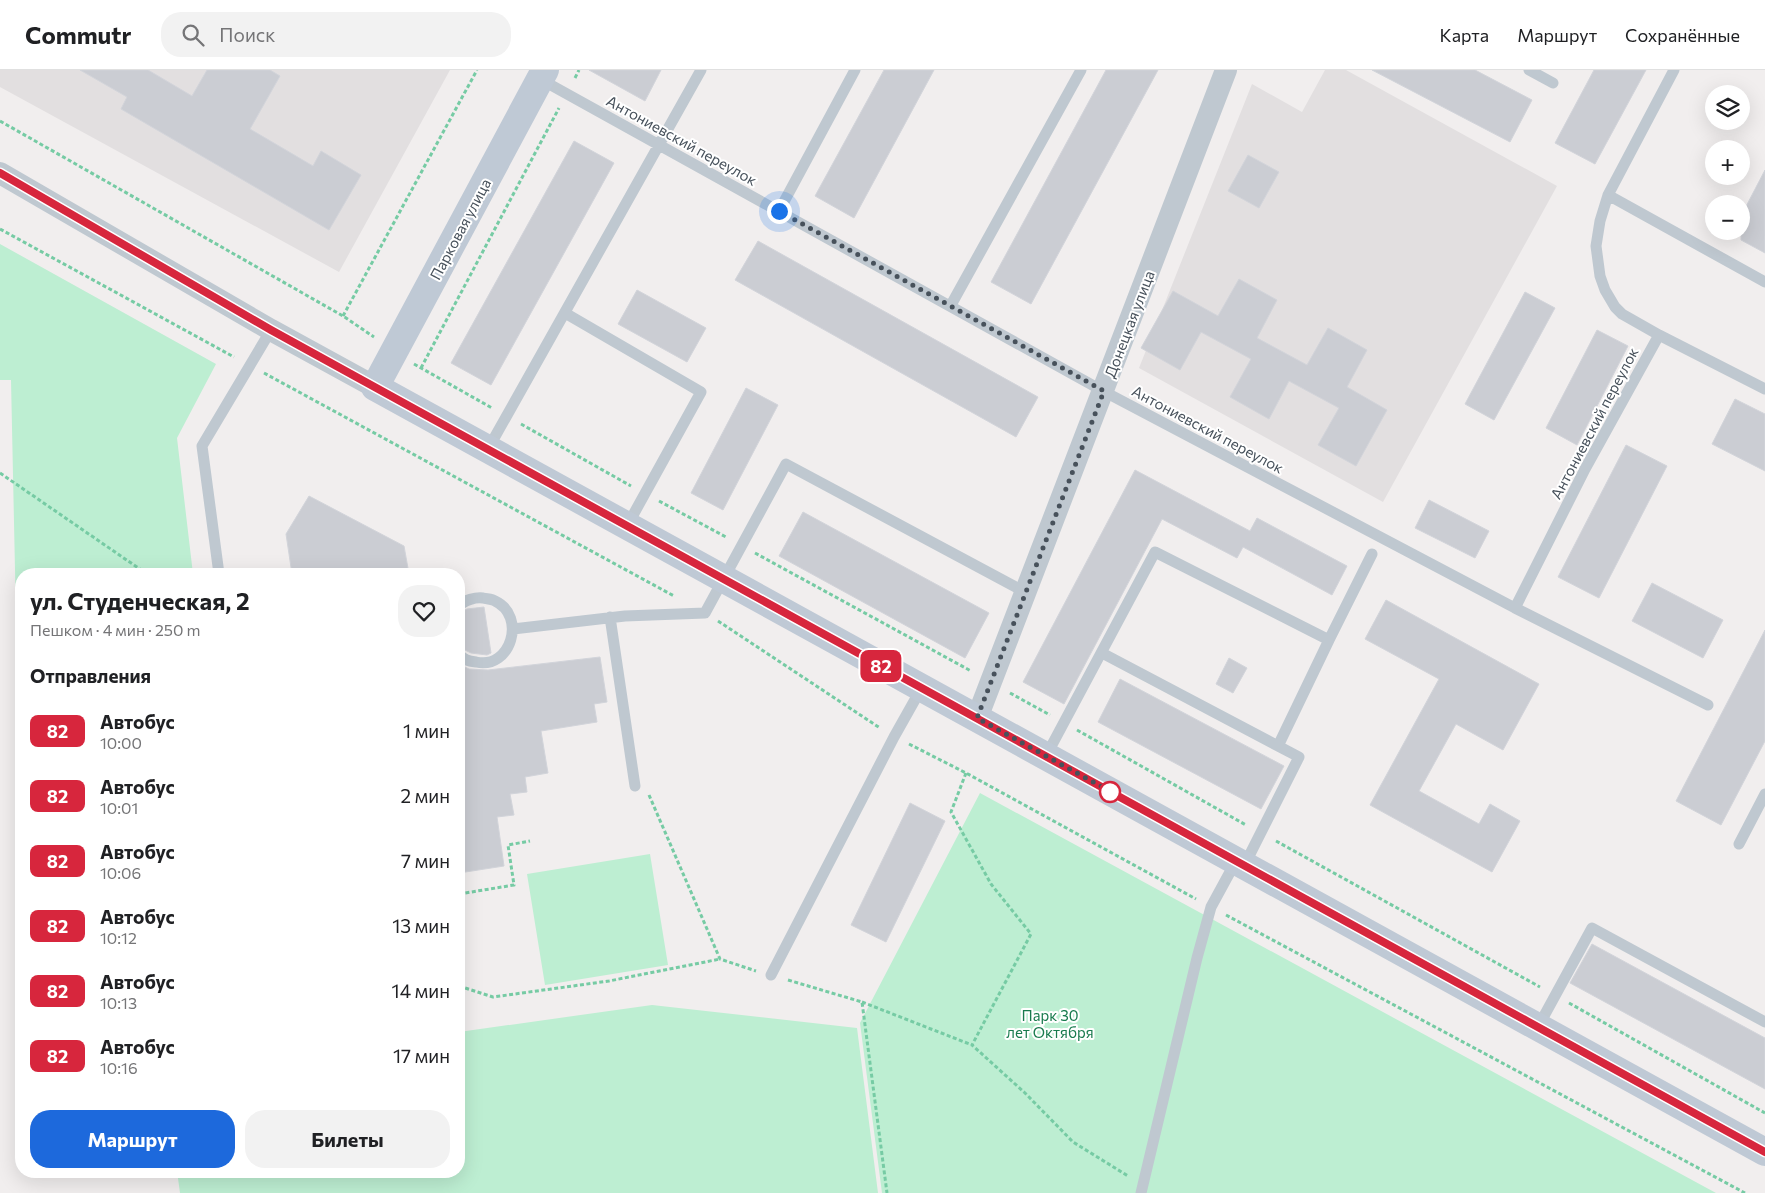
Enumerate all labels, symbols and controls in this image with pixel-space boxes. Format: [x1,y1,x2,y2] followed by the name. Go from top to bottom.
[161,12,511,57] search box
[25,20,131,49] text: Commutr
[179,21,207,49] icon: search
[219,23,275,46] text: Поиск
[1440,24,1489,46] text: Карта
[1517,24,1597,46] text: Маршрут
[1625,24,1740,46] text: Сохранённые
[1705,85,1750,240] map controls
[1705,85,1750,130] button: layers
[604,91,760,189] street label: Антониевский переулок
[1705,140,1750,185] button: +
[426,175,494,283] street label: Парковая улица
[1705,195,1750,240] button: −
[767,199,792,224] your location
[1100,268,1158,380] street label: Донецкая улица
[1546,344,1642,502] street label: Антониевский переулок
[1129,381,1287,477] street label: Антониевский переулок
[398,585,450,637] button: heart
[30,586,250,615] text: ул. Студенческая, 2
[30,620,200,639] text: Пешком · 4 мин · 250 m
[858,650,904,682] line badge: 82
[870,655,892,677] text: 82
[30,664,151,687] text: Отправления
[100,710,175,733] text: Автобус
[403,719,450,742] text: 1 мин
[47,720,68,742] text: 82
[100,733,142,752] text: 10:00
[100,775,175,798] text: Автобус
[1099,781,1121,803] unlabelled marker
[401,784,450,807] text: 2 мин
[47,785,68,807] text: 82
[100,798,138,817] text: 10:01
[100,840,175,863] text: Автобус
[401,849,450,872] text: 7 мин
[47,850,68,872] text: 82
[100,863,141,882] text: 10:06
[100,905,175,928] text: Автобус
[392,914,450,937] text: 13 мин
[47,915,68,937] text: 82
[100,928,137,947] text: 10:12
[100,970,175,993] text: Автобус
[392,979,450,1002] text: 14 мин
[47,980,68,1002] text: 82
[100,993,137,1012] text: 10:13
[1006,1006,1094,1041] park label: Парк 30 лет Октября
[100,1035,175,1058] text: Автобус
[393,1044,450,1067] text: 17 мин
[47,1045,68,1067] text: 82
[100,1058,138,1077] text: 10:16
[30,1110,235,1168] button: Маршрут
[245,1110,450,1168] button: Билеты

